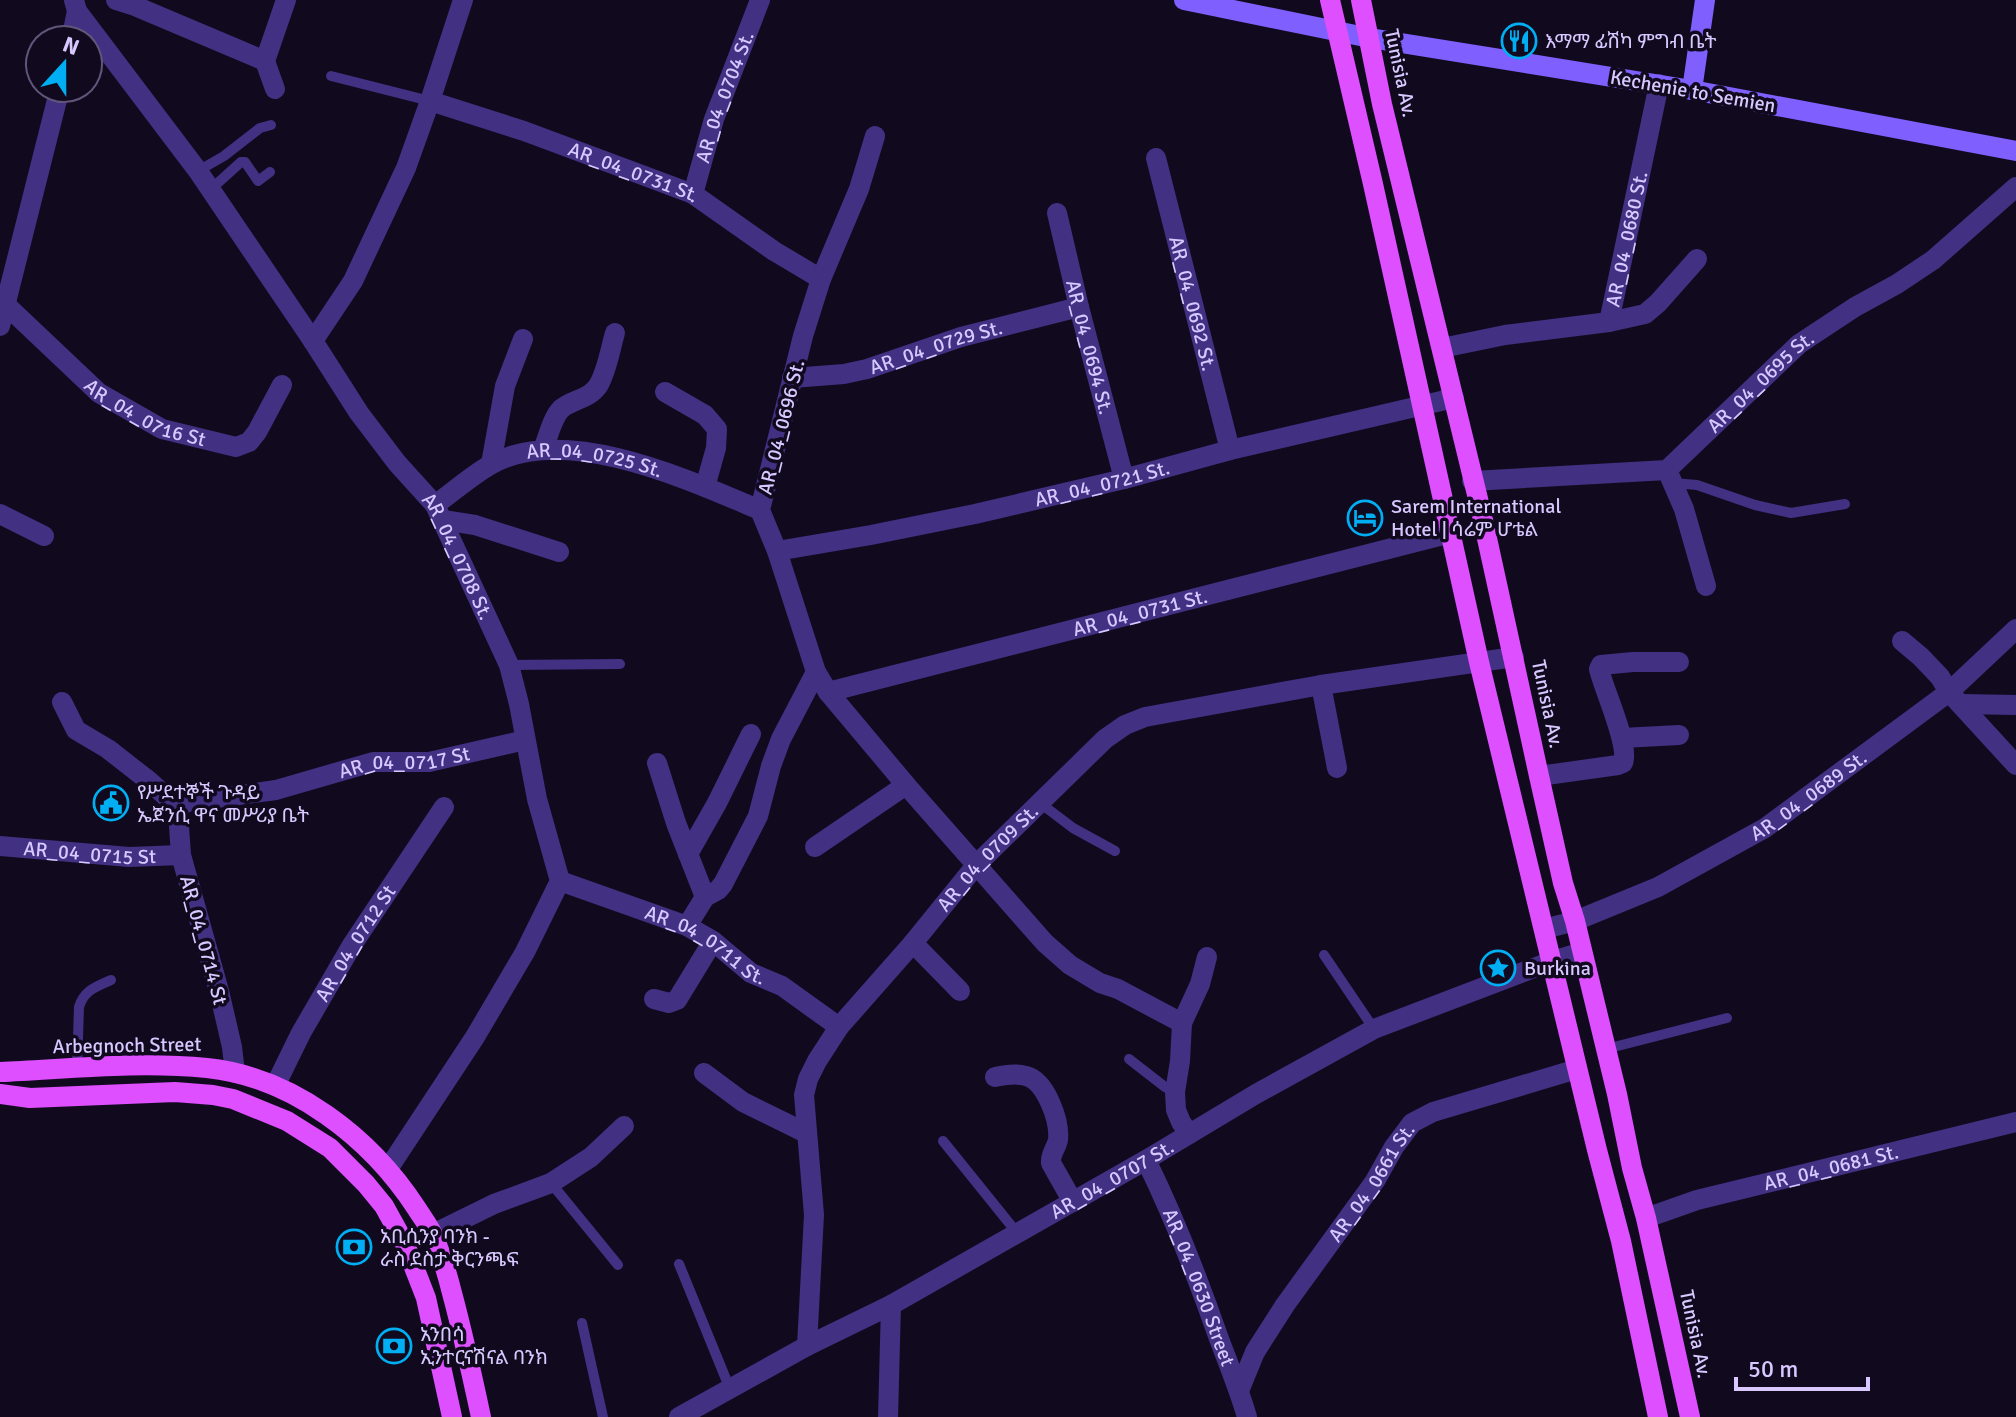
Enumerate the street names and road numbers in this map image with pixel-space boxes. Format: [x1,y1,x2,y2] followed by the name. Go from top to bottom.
[1379,27,1422,119] street label: Tunisia Av.
[690,28,760,166] street label: AR_04_0704 St.
[1608,65,1778,118] street label: Kechenie to Semien
[565,137,705,208] street label: AR_04_0731 St.
[1601,169,1653,309] street label: AR_04_0680 St.
[1163,234,1221,374] street label: AR_04_0692 St.
[1060,277,1119,417] street label: AR_04_0694 St.
[866,315,1005,380] street label: AR_04_0729 St.
[1702,326,1819,438] street label: AR_04_0695 St.
[753,357,810,497] street label: AR_04_0696 St.
[79,373,208,452] street label: AR_04_0716 St
[525,438,666,483] street label: AR_04_0725 St.
[1032,455,1172,513] street label: AR_04_0721 St.
[417,487,498,624] street label: AR_04_0708 St.
[1070,584,1210,642] street label: AR_04_0731 St.
[1526,658,1569,750] street label: Tunisia Av.
[336,741,472,784] street label: AR_04_0717 St
[1746,745,1872,847] street label: AR_04_0689 St.
[932,799,1044,917] street label: AR_04_0709 St.
[22,836,156,870] street label: AR_04_0715 St
[174,873,233,1007] street label: AR_04_0714 St
[310,880,401,1006] street label: AR_04_0712 St
[641,900,769,991] street label: AR_04_0711 St.
[52,1032,202,1059] street label: Arbegnoch Street
[1323,1118,1421,1247] street label: AR_04_0661 St.
[1046,1134,1178,1225] street label: AR_04_0707 St.
[1761,1139,1901,1196] street label: AR_04_0681 St.
[1157,1205,1240,1370] street label: AR_04_0630 Street
[1674,1288,1717,1380] street label: Tunisia Av.

